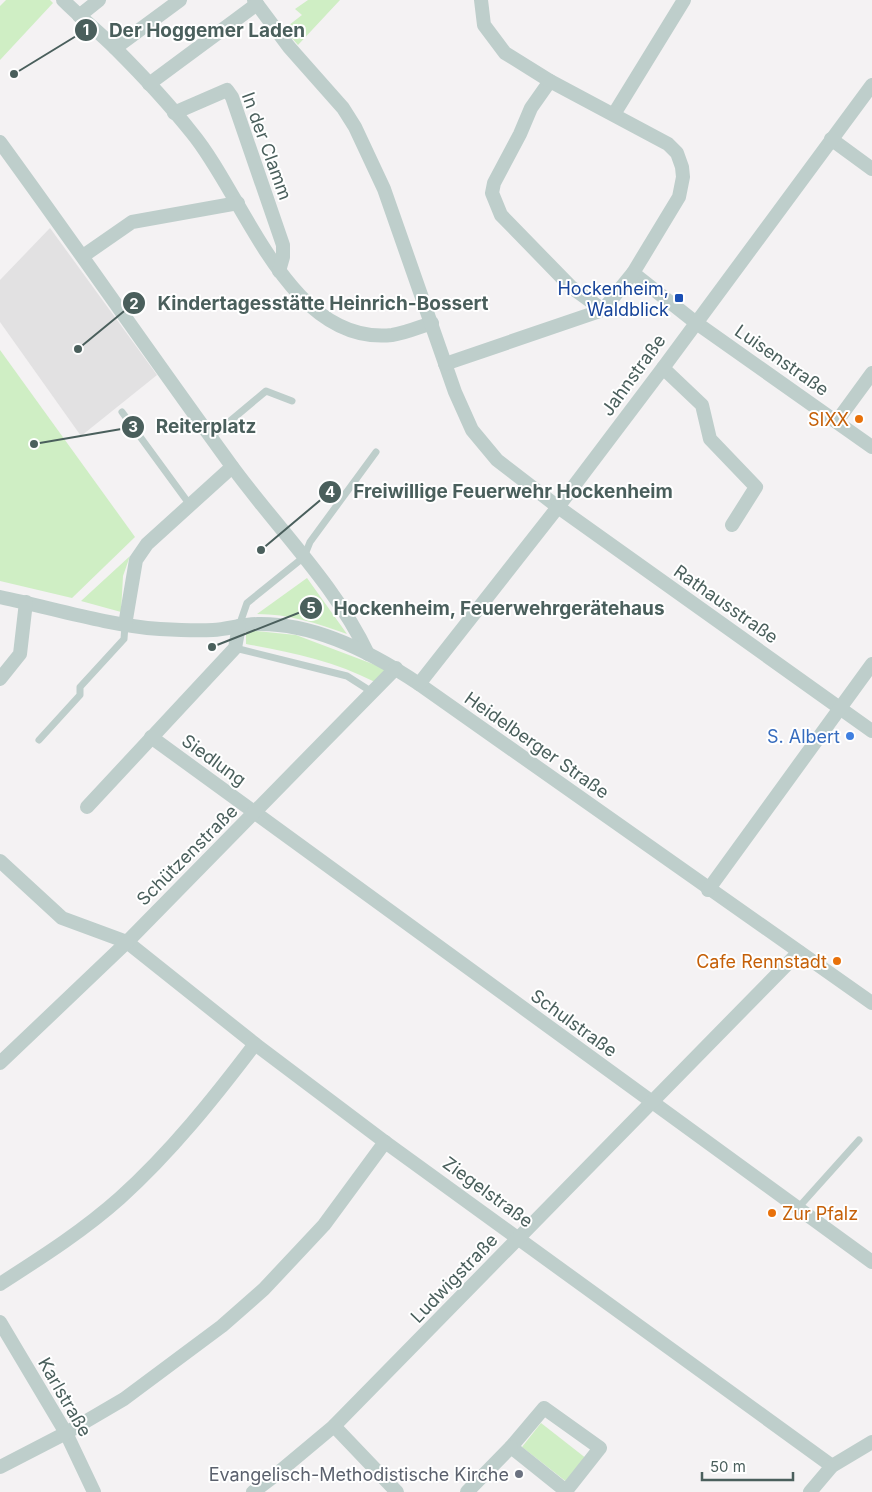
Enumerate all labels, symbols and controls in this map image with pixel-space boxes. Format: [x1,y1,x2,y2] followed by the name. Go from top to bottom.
[74,13,315,47] callout: Der Hoggemer Laden
[109,19,305,42] text: Der Hoggemer Laden
[83,20,89,39] text: 1
[238,89,296,203] street label: In der Clamm
[557,278,669,320] place label: Hockenheim, Waldblick
[122,286,498,320] callout: Kindertagesstätte Heinrich-Bossert
[157,292,489,315] text: Kindertagesstätte Heinrich-Bossert
[673,292,685,304] marker: Hockenheim, Waldblick
[129,294,139,313] text: 2
[731,320,833,400] street label: Luisenstraße
[596,330,670,420] street label: Jahnstraße
[808,409,849,430] place label: SIXX
[121,410,266,444] callout: Reiterplatz
[853,413,865,425] marker: SIXX
[156,415,256,438] text: Reiterplatz
[128,417,138,436] text: 3
[318,475,682,509] callout: Freiwillige Feuerwehr Hockenheim
[353,480,673,503] text: Freiwillige Feuerwehr Hockenheim
[325,482,335,501] text: 4
[670,560,782,648] street label: Rathausstraße
[298,591,675,625] callout: Hockenheim, Feuerwehrgerätehaus
[333,597,665,620] text: Hockenheim, Feuerwehrgerätehaus
[306,598,316,617] text: 5
[461,687,613,803] street label: Heidelberger Straße
[767,726,840,747] place label: S. Albert
[178,730,250,790] street label: Siedlung
[844,730,856,742] marker: S. Albert
[132,800,242,910] street label: Schützenstraße
[696,951,827,972] place label: Cafe Rennstadt
[831,955,843,967] marker: Cafe Rennstadt
[527,985,621,1061] street label: Schulstraße
[439,1152,537,1232] street label: Ziegelstraße
[782,1203,858,1224] place label: Zur Pfalz
[766,1207,778,1219] marker: Zur Pfalz
[406,1229,502,1327] street label: Ludwigstraße
[34,1354,96,1440] street label: Karlstraße
[702,1450,793,1482] scale bar
[710,1457,746,1476] text: 50 m
[209,1464,509,1485] place label: Evangelisch-Methodistische Kirche
[513,1468,525,1480] marker: Evangelisch-Methodistische Kirche

